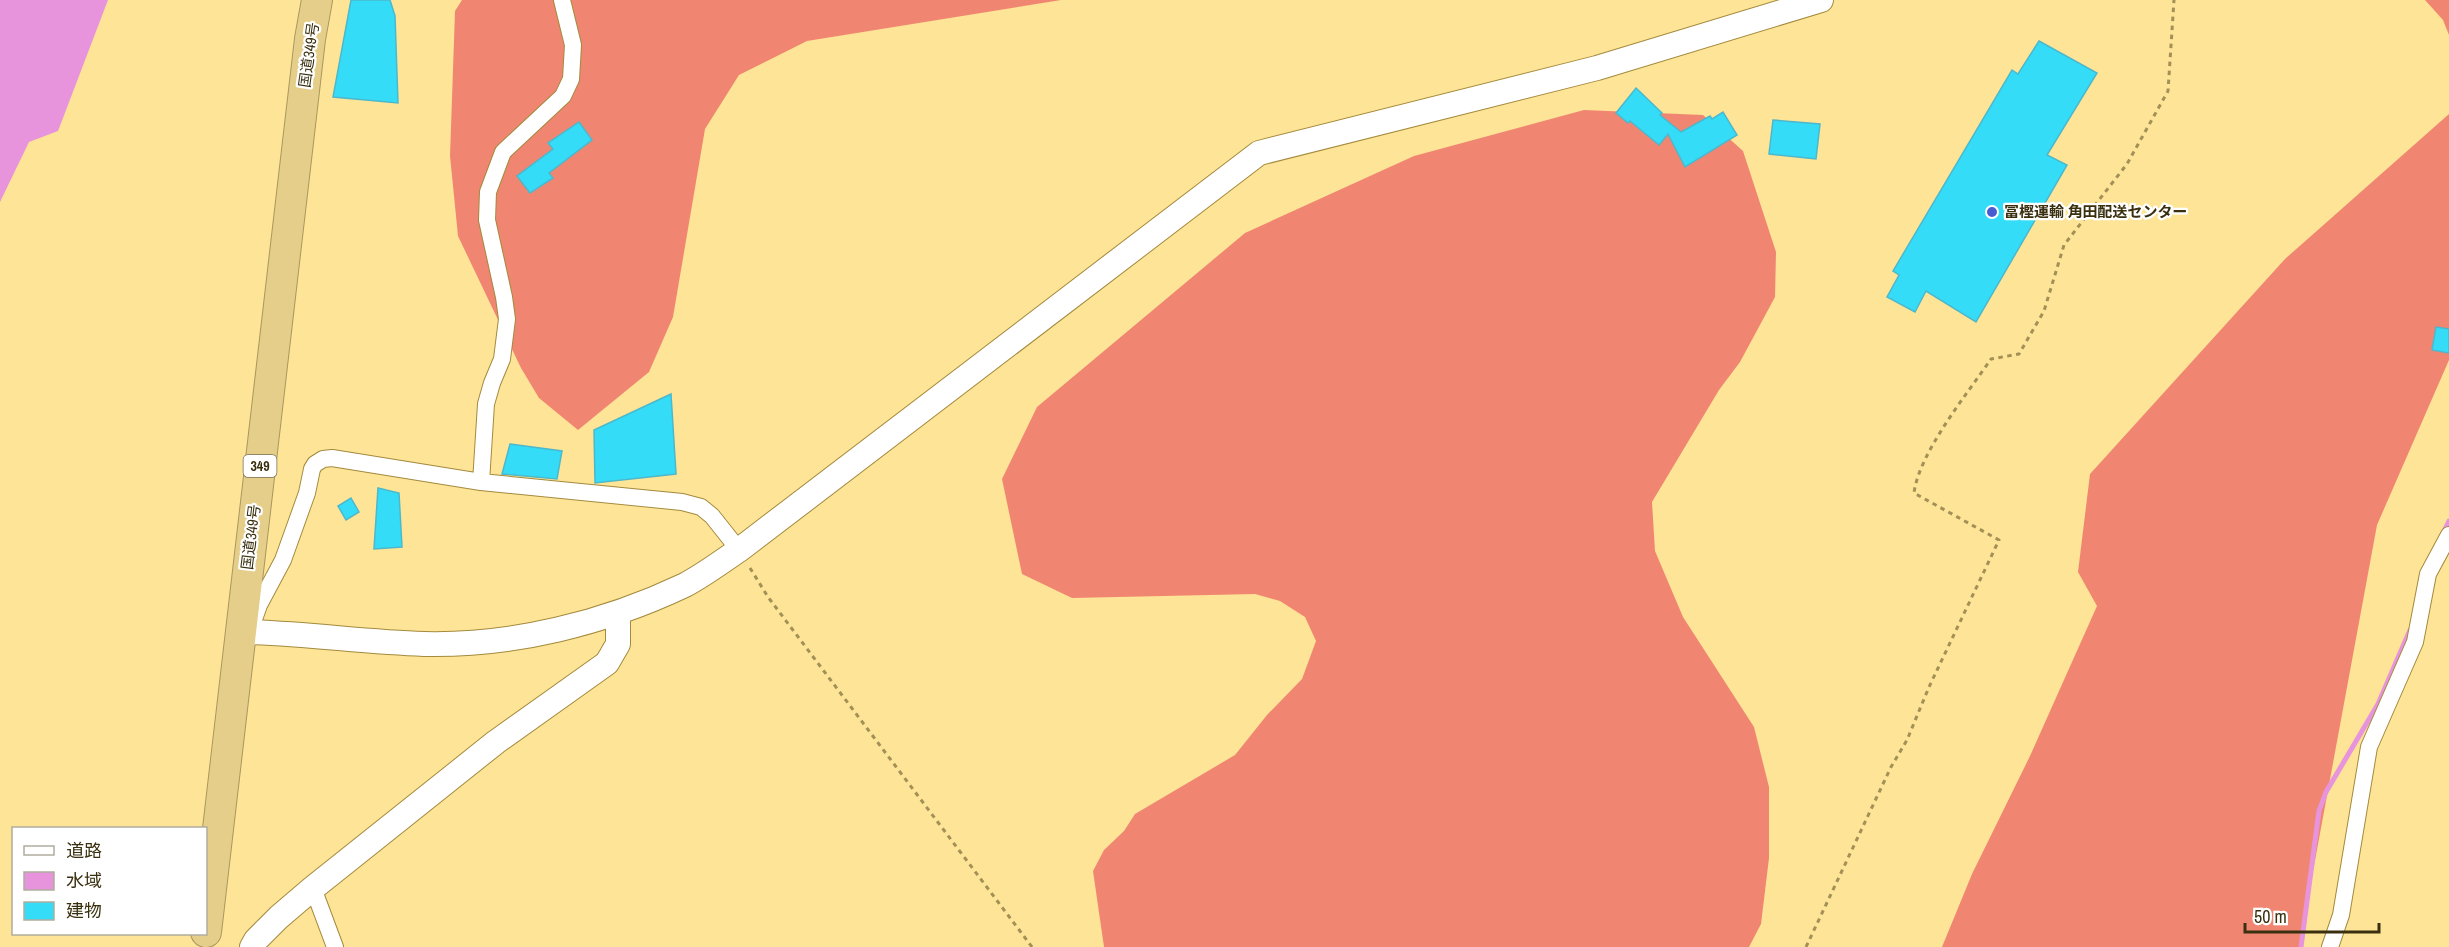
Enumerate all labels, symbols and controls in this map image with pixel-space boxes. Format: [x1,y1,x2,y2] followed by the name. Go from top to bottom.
[294,21,323,89] street label: 国道349号
[2004,201,2187,222] place label: 冨樫運輸 角田配送センター
[1985,205,1999,219] marker: 冨樫運輸 角田配送センター
[244,455,276,477] road number: 349
[236,503,265,571] street label: 国道349号
[12,827,207,935] legend
[66,838,102,863] text: 道路
[66,868,102,893] text: 水域
[2245,896,2378,934] scale bar
[66,898,102,923] text: 建物
[2254,904,2287,929] text: 50 m

